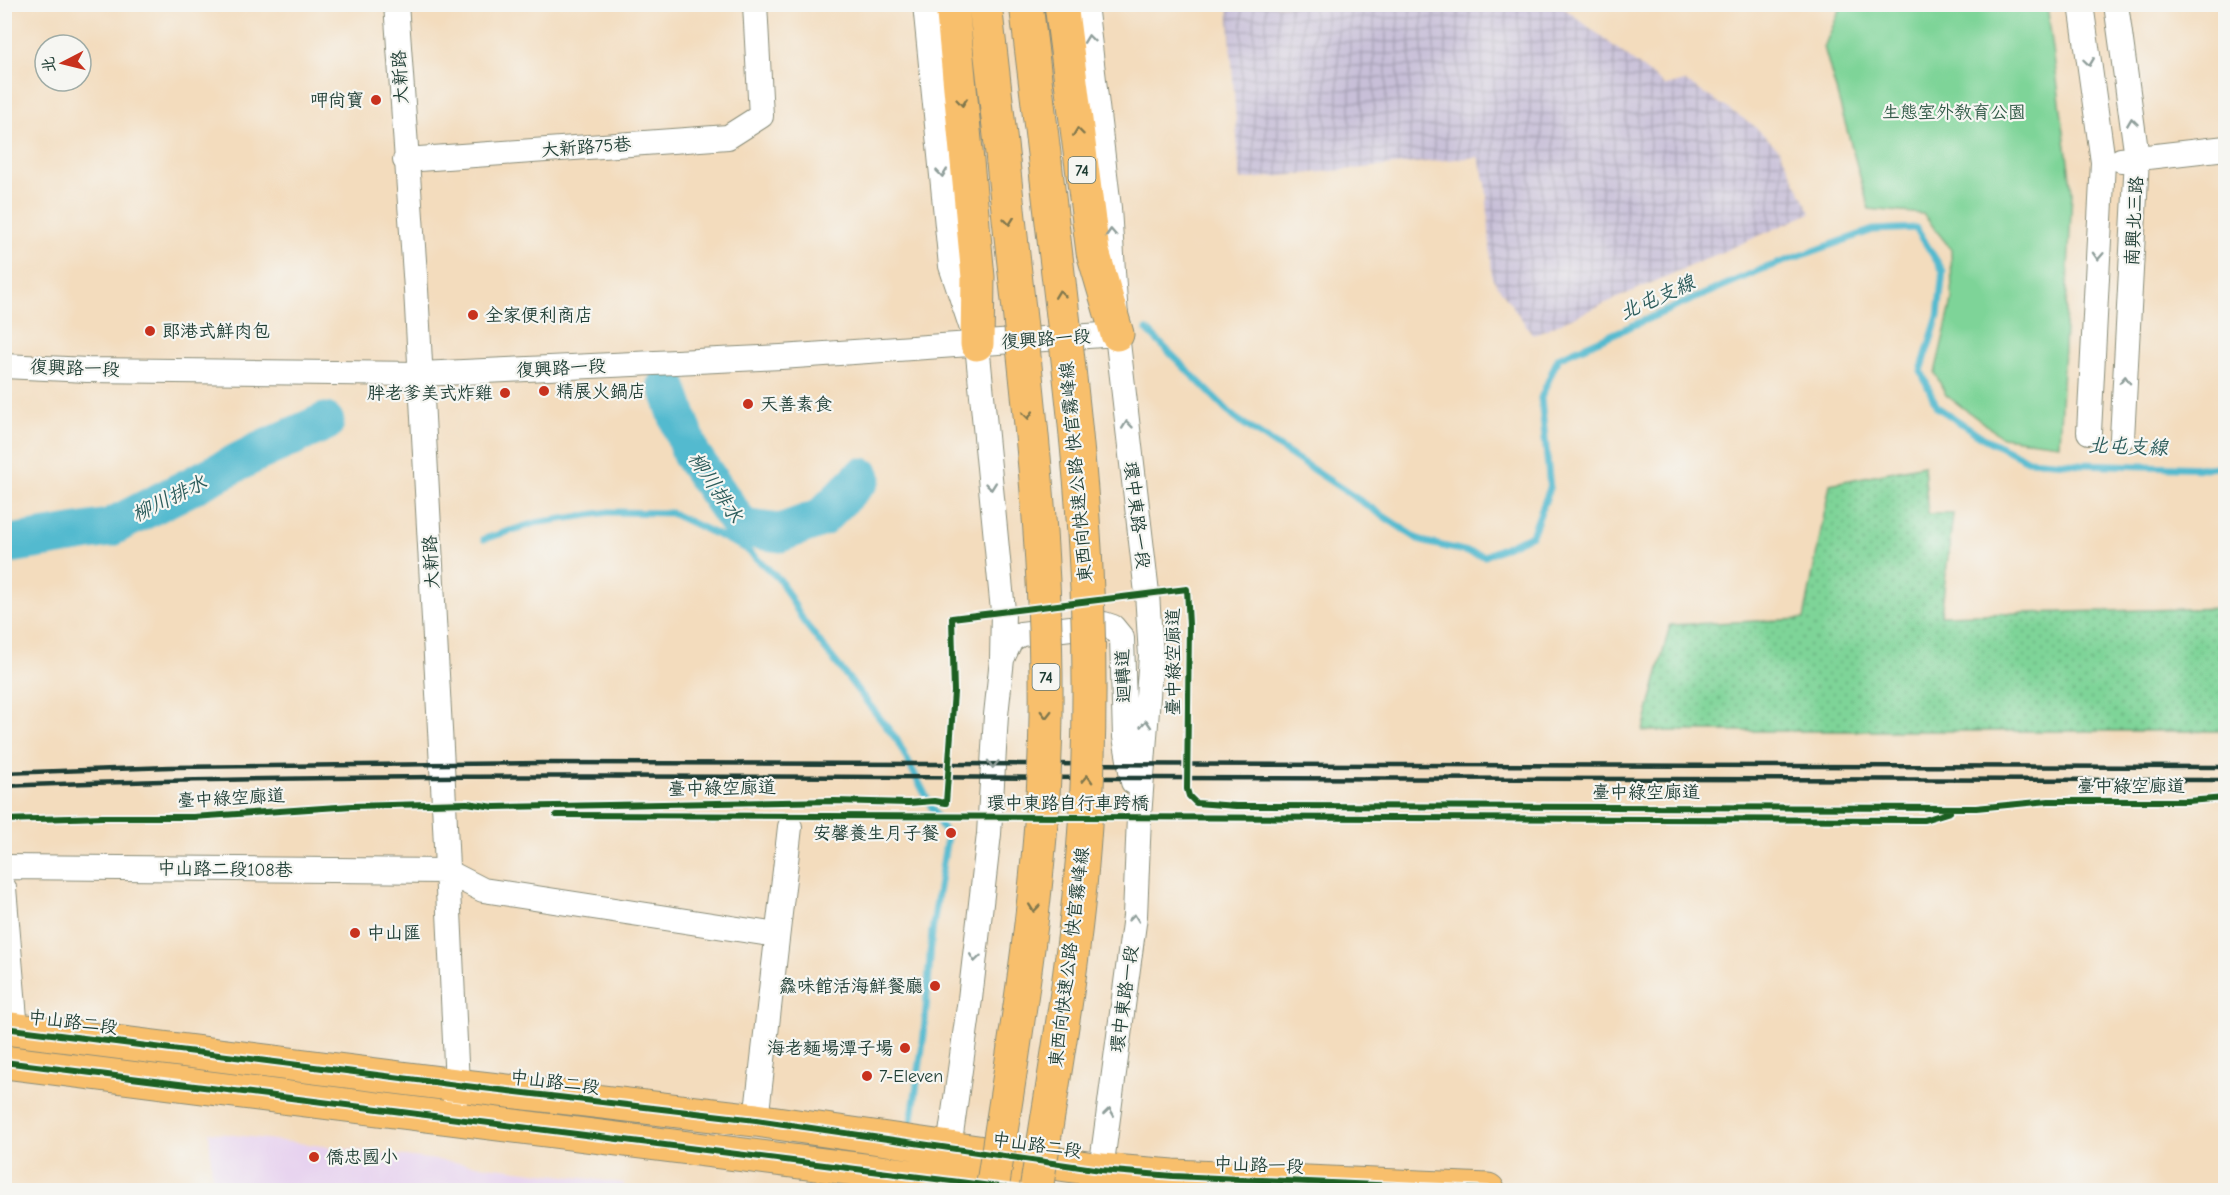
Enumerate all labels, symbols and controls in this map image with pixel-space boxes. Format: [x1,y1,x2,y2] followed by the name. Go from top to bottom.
[33,33,93,93] north arrow
[1084,35,1096,44] one-way arrow
[389,49,412,104] street label: 大新路
[39,56,59,74] text: 北
[2083,58,2095,67] one-way arrow
[310,90,364,111] place label: 呷尚寶
[369,93,383,107] marker: 呷尚寶
[955,98,968,107] one-way arrow
[1882,102,2026,123] park label: 生態室外教育公園
[2126,118,2139,127] one-way arrow
[1072,128,1084,137] one-way arrow
[540,134,632,161] street label: 大新路75巷
[1068,157,1096,183] road number: 74
[935,169,948,178] one-way arrow
[2122,176,2147,267] street label: 南興北三路
[1002,216,1015,225] one-way arrow
[1104,229,1117,238] one-way arrow
[2092,252,2105,261] one-way arrow
[1616,270,1699,324] water label: 北屯支線
[1054,289,1067,298] one-way arrow
[485,305,593,326] place label: 全家便利商店
[466,308,480,322] marker: 全家便利商店
[162,321,270,342] place label: 郎港式鮮肉包
[143,324,157,338] marker: 郎港式鮮肉包
[1000,326,1092,353] street label: 復興路一段
[30,356,120,381] street label: 復興路一段
[516,356,607,381] street label: 復興路一段
[1056,360,1097,583] street label: 東西向快速公路 快官霧峰線
[2119,375,2132,384] one-way arrow
[556,381,646,402] place label: 精展火鍋店
[367,383,493,404] place label: 胖老爹美式炸雞
[537,384,551,398] marker: 精展火鍋店
[498,386,512,400] marker: 胖老爹美式炸雞
[760,394,832,415] place label: 天善素食
[741,397,755,411] marker: 天善素食
[1021,410,1034,419] one-way arrow
[1121,421,1133,430] one-way arrow
[2088,434,2169,459] water label: 北屯支線
[684,448,748,528] water label: 柳川排水
[1120,460,1154,570] street label: 環中東路一段
[128,470,211,526] water label: 柳川排水
[984,481,997,490] one-way arrow
[420,534,443,589] street label: 大新路
[1163,608,1184,716] street label: 臺中綠空廊道
[1112,649,1135,703] street label: 迴轉道
[1032,664,1060,690] road number: 74
[1040,709,1052,718] one-way arrow
[1139,719,1152,728] one-way arrow
[987,759,1000,768] one-way arrow
[1080,774,1093,783] one-way arrow
[2077,776,2185,797] street label: 臺中綠空廊道
[668,777,776,800] street label: 臺中綠空廊道
[1592,782,1700,803] street label: 臺中綠空廊道
[177,785,286,812] street label: 臺中綠空廊道
[987,793,1149,814] street label: 環中東路自行車跨橋
[813,823,939,844] place label: 安馨養生月子餐
[944,826,958,840] marker: 安馨養生月子餐
[1046,846,1093,1069] street label: 東西向快速公路 快官霧峰線
[157,858,293,881] street label: 中山路二段108巷
[1028,904,1041,913] one-way arrow
[1127,914,1140,923] one-way arrow
[367,923,421,944] place label: 中山匯
[348,926,362,940] marker: 中山匯
[1107,944,1142,1054] street label: 環中東路一段
[969,953,982,963] one-way arrow
[779,976,923,997] place label: 鱻味館活海鮮餐廳
[928,979,942,993] marker: 鱻味館活海鮮餐廳
[27,1007,119,1038] street label: 中山路二段
[767,1038,893,1059] place label: 海老麵場潭子場
[898,1041,912,1055] marker: 海老麵場潭子場
[879,1066,943,1087] place label: 7-Eleven
[509,1067,601,1098] street label: 中山路二段
[860,1069,874,1083] marker: 7-Eleven
[1103,1107,1115,1116] one-way arrow
[991,1129,1083,1162] street label: 中山路二段
[326,1147,398,1168] place label: 僑忠國小
[307,1150,321,1164] marker: 僑忠國小
[1214,1153,1304,1178] street label: 中山路一段

